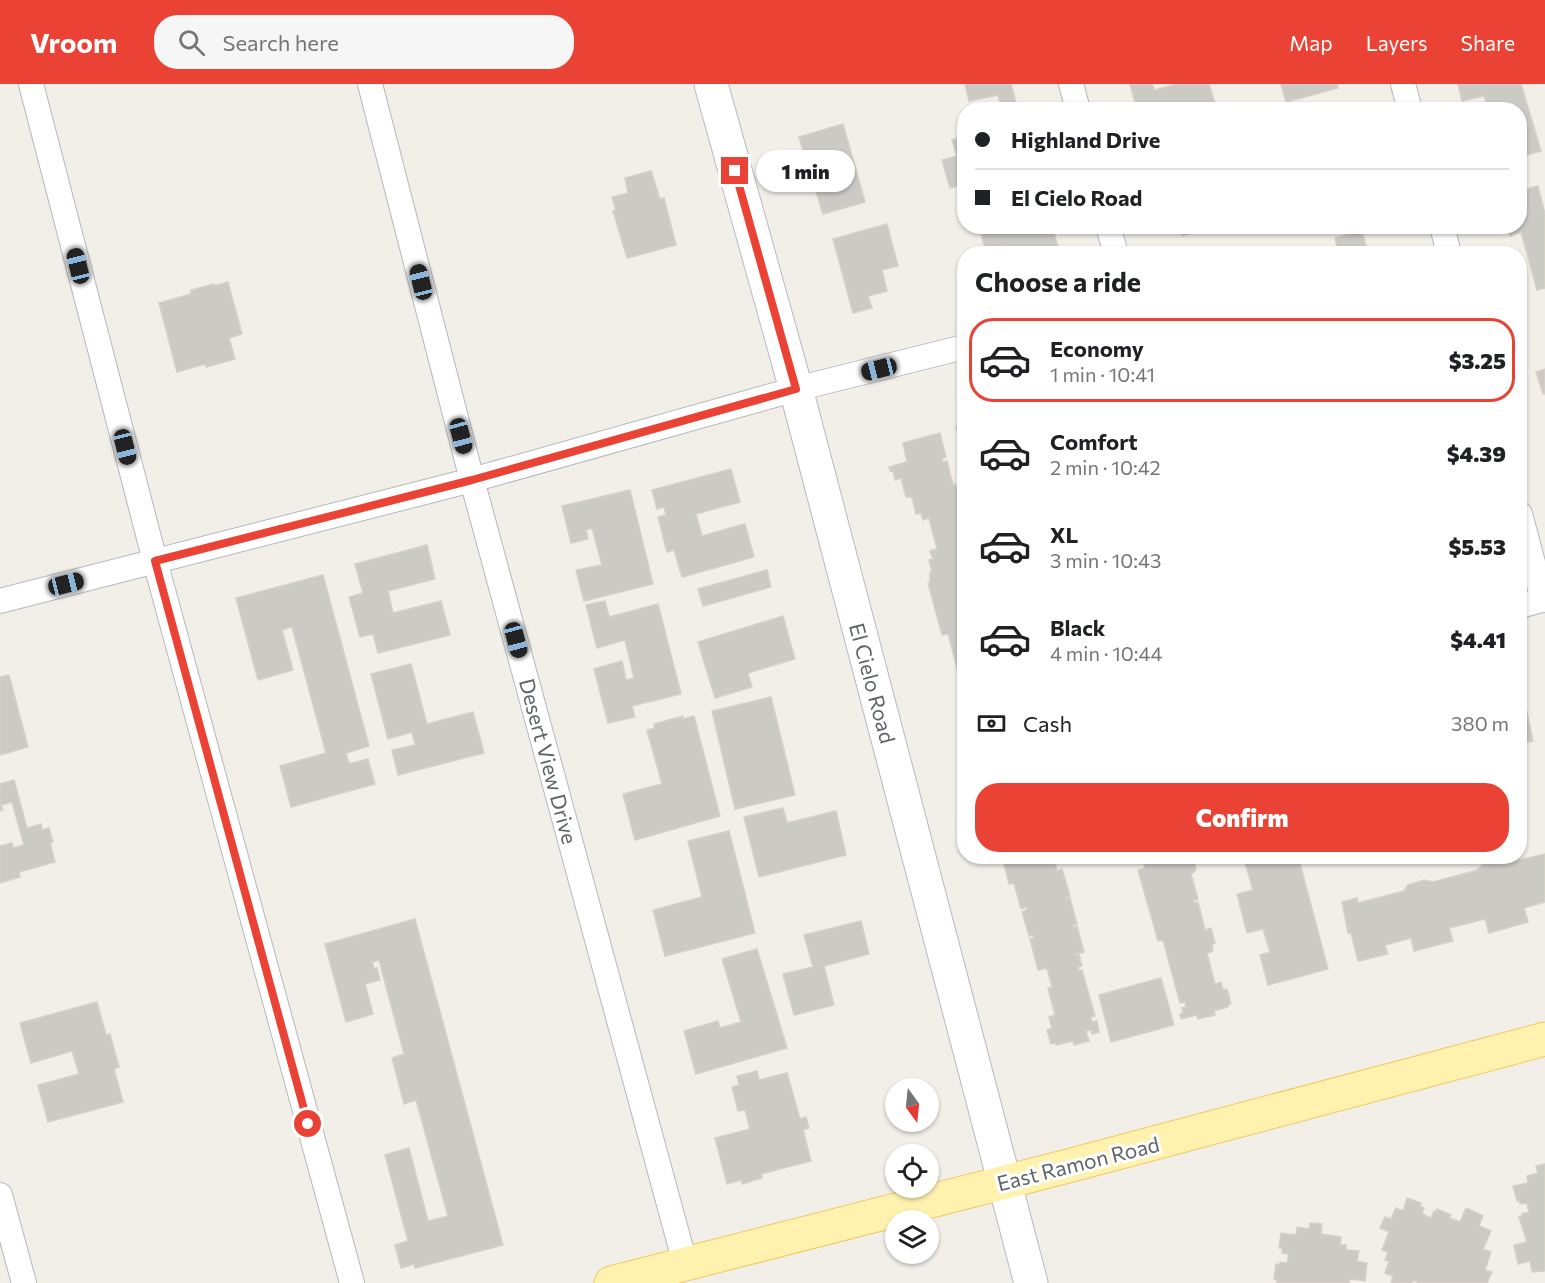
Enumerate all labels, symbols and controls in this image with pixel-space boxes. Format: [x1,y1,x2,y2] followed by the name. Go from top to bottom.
[154,15,574,69] search box
[30,25,118,59] text: Vroom
[175,26,208,59] icon: search
[223,29,339,56] text: Search here
[1289,30,1333,55] text: Map
[1366,30,1428,55] text: Layers
[1461,30,1515,55] text: Share
[1011,126,1160,153] text: Highland Drive
[756,150,855,192] callout: 1 min
[721,157,748,184] route end
[781,159,830,183] text: 1 min
[1011,184,1142,211] text: El Cielo Road
[65,246,91,286] car
[408,262,434,302] car
[975,265,1141,298] text: Choose a ride
[978,333,1032,387] icon: car
[1050,335,1144,362] text: Economy
[1449,347,1506,374] text: $3.25
[859,356,899,382] car
[1050,362,1155,386] text: 1 min · 10:41
[448,416,474,456] car
[978,426,1032,480] icon: car
[112,427,138,467] car
[1050,428,1138,455] text: Comfort
[1447,440,1506,467] text: $4.39
[1050,455,1160,479] text: 2 min · 10:42
[978,519,1032,573] icon: car
[1050,521,1078,548] text: XL
[1448,533,1506,560] text: $5.53
[1050,548,1161,572] text: 3 min · 10:43
[46,571,86,597] car
[978,612,1032,666] icon: car
[1050,614,1105,641] text: Black
[503,620,529,660] car
[845,620,901,746] street label: El Cielo Road
[1450,626,1506,653] text: $4.41
[1050,641,1163,665] text: 4 min · 10:44
[515,675,583,847] street label: Desert View Drive
[975,707,1008,740] icon: cash
[1023,710,1072,737] text: Cash
[1451,711,1509,735] text: 380 m
[975,783,1509,852] button: Confirm
[885,1078,939,1132] north arrow
[885,1078,939,1264] map controls
[294,1110,321,1137] route start
[994,1131,1162,1195] street label: East Ramon Road
[885,1144,939,1198] button: locate
[885,1210,939,1264] button: layers

